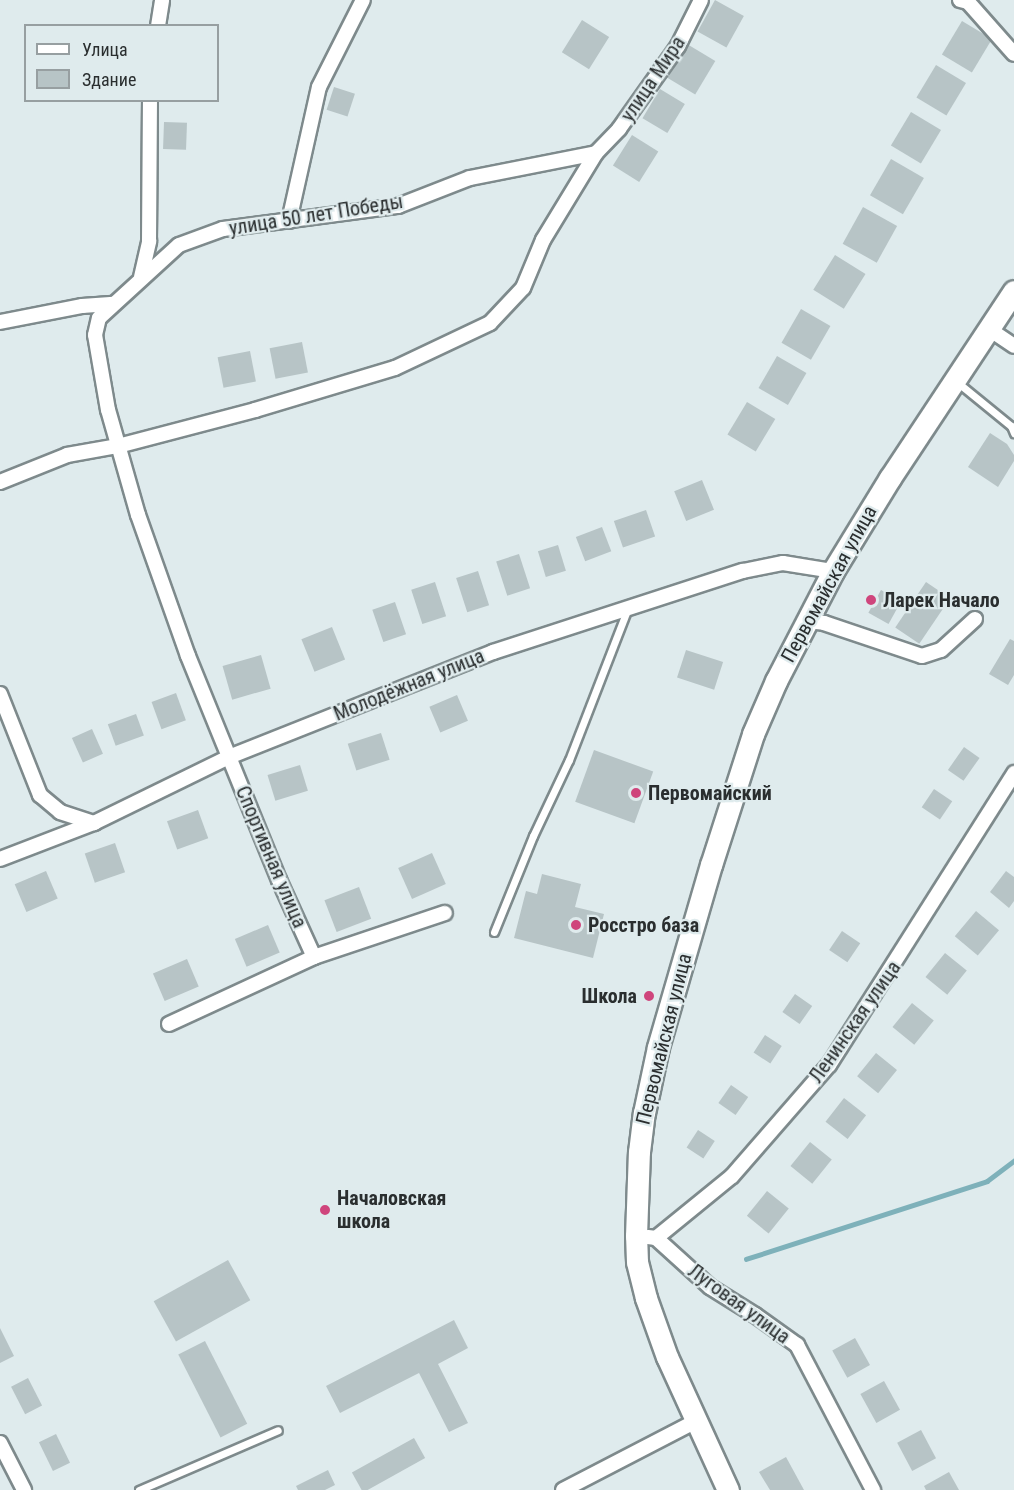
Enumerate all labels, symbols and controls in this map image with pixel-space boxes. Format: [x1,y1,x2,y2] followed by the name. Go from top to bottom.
[24,24,219,102] legend
[616,32,690,126] street label: улица Мира
[82,39,128,60] text: Улица
[82,69,136,90] text: Здание
[227,189,405,241] street label: улица 50 лет Победы
[776,501,882,667] street label: Первомайская улица
[883,588,1000,612] place label: Ларек Начало
[864,593,878,607] marker: Ларек Начало
[330,644,488,726] street label: Молодёжная улица
[648,781,772,805] place label: Первомайский
[230,782,312,932] street label: Спортивная улица
[629,786,643,800] marker: Первомайский
[588,913,699,937] place label: Росстро база
[569,918,583,932] marker: Росстро база
[631,951,697,1127] street label: Первомайская улица
[804,956,906,1088] street label: Ленинская улица
[582,984,637,1008] place label: Школа
[642,989,656,1003] marker: Школа
[337,1186,446,1233] place label: Началовская школа
[318,1203,332,1217] marker: Началовская школа
[683,1259,795,1349] street label: Луговая улица

